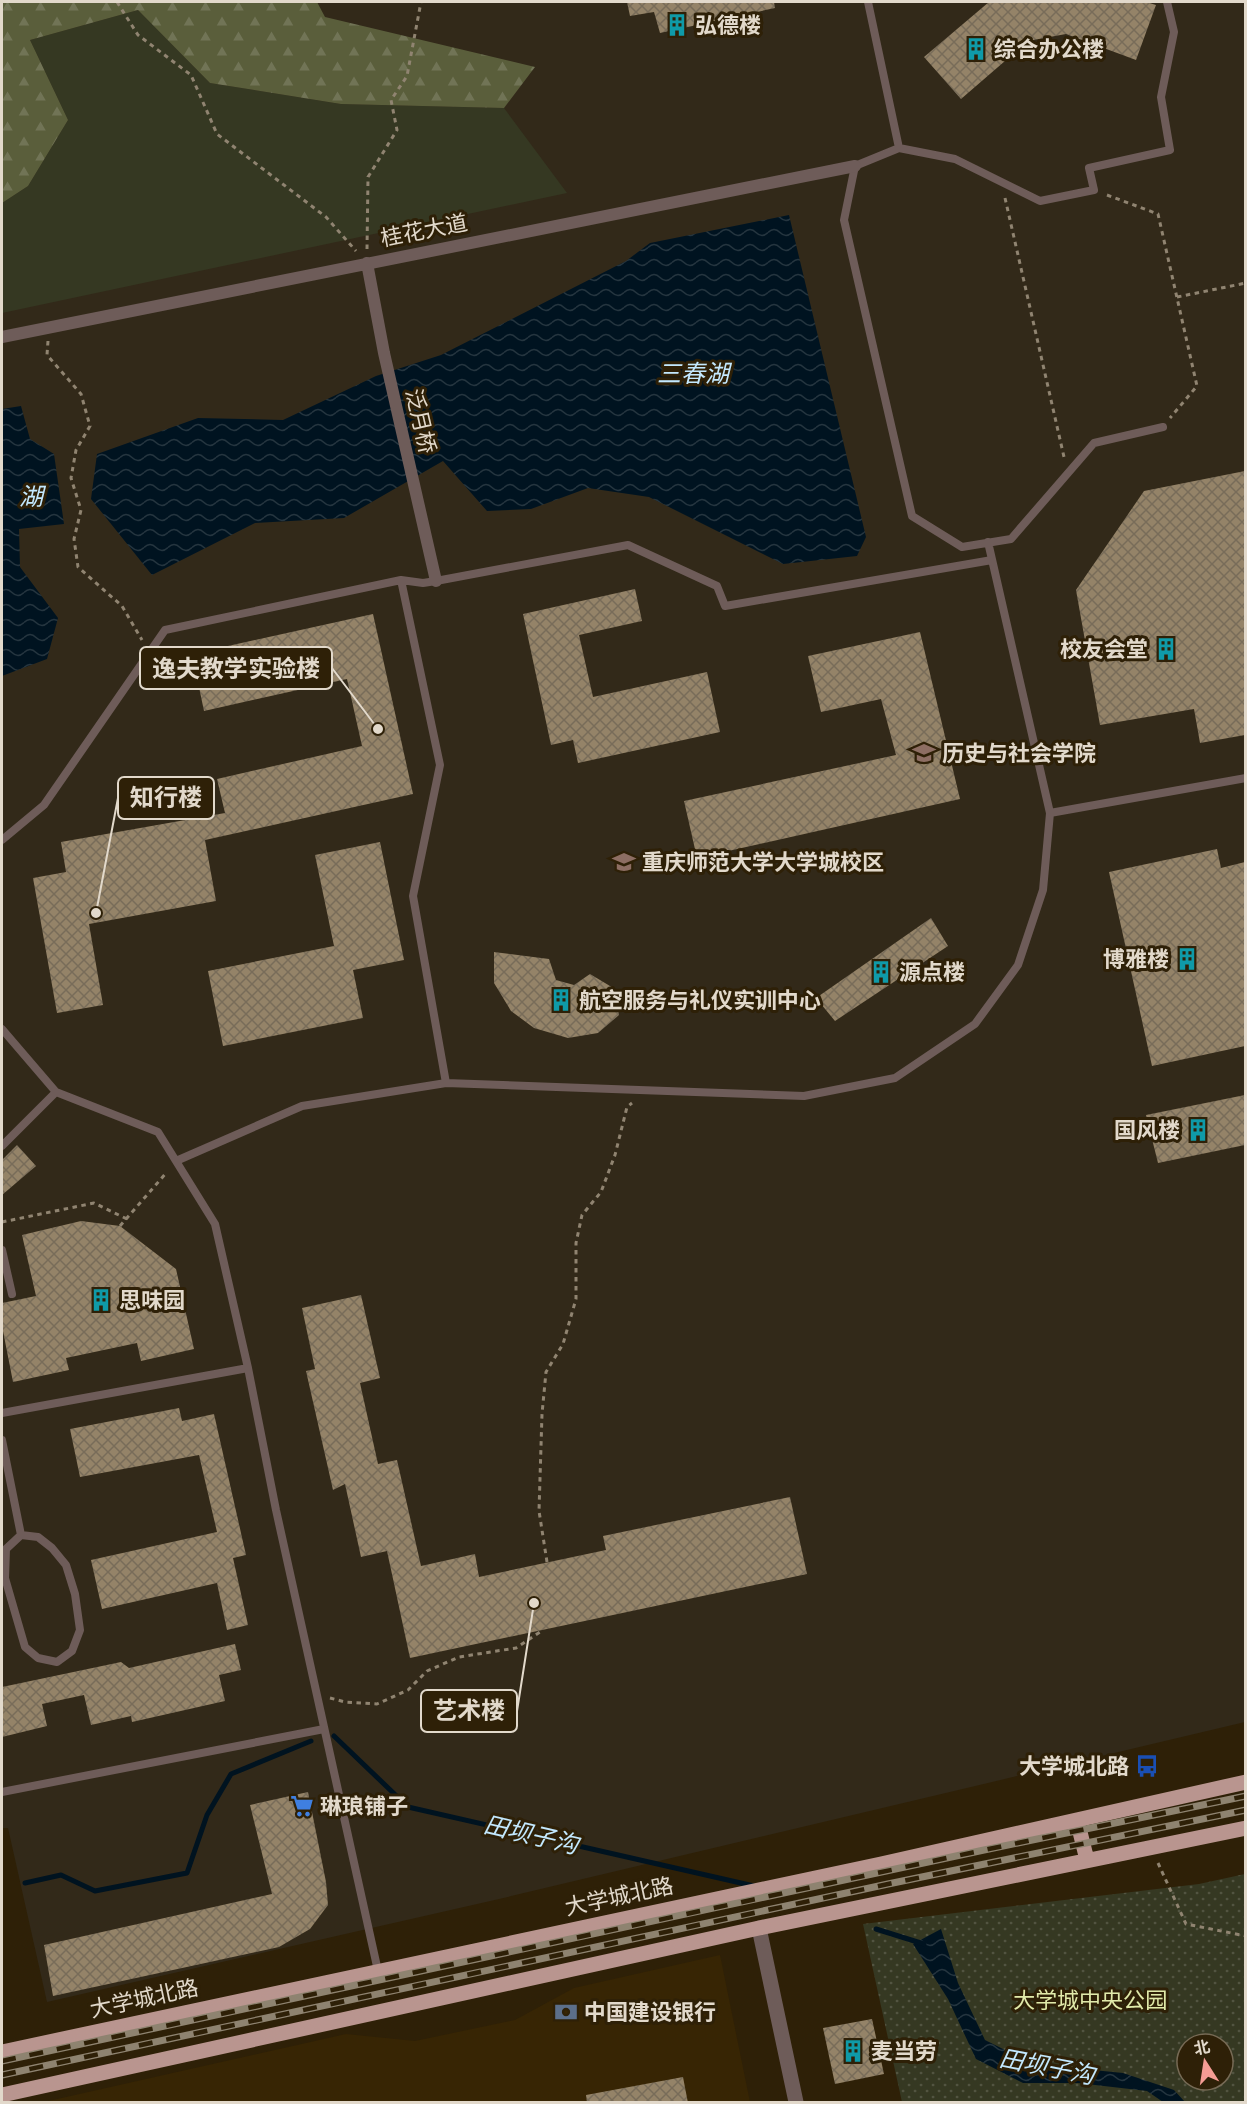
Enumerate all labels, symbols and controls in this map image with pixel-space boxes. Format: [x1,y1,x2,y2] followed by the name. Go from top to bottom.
[695,11,761,38] place label: 弘德楼
[664,12,690,38] building icon: 弘德楼
[994,35,1104,62] place label: 综合办公楼
[963,36,989,62] building icon: 综合办公楼
[378,208,470,251] street label: 桂花大道
[657,358,733,387] water label: 三春湖
[401,386,442,456] street label: 泛月桥
[19,481,47,510] water label: 湖
[1060,635,1148,662] place label: 校友会堂
[1153,636,1179,662] building icon: 校友会堂
[140,647,332,689] callout: 逸夫教学实验楼
[152,653,320,682] text: 逸夫教学实验楼
[942,739,1096,766] place label: 历史与社会学院
[911,740,937,766] school or university icon: 历史与社会学院
[118,777,214,819] callout: 知行楼
[130,782,202,811] text: 知行楼
[642,848,884,875] place label: 重庆师范大学大学城校区
[611,849,637,875] school or university icon: 重庆师范大学大学城校区
[1103,945,1169,972] place label: 博雅楼
[1174,946,1200,972] building icon: 博雅楼
[899,958,965,985] place label: 源点楼
[868,959,894,985] building icon: 源点楼
[579,986,821,1013] place label: 航空服务与礼仪实训中心
[548,987,574,1013] building icon: 航空服务与礼仪实训中心
[1114,1116,1180,1143] place label: 国风楼
[1185,1117,1211,1143] building icon: 国风楼
[119,1286,185,1313] place label: 思味园
[88,1287,114,1313] building icon: 思味园
[421,1690,517,1732] callout: 艺术楼
[433,1695,505,1724] text: 艺术楼
[1019,1752,1129,1779] place label: 大学城北路
[1134,1753,1160,1779] bus stop icon: 大学城北路
[320,1792,408,1819] place label: 琳琅铺子
[289,1793,315,1819] supermarket icon: 琳琅铺子
[481,1809,584,1859] water label: 田坝子沟
[562,1871,676,1920] street label: 大学城北路
[87,1973,201,2022] street label: 大学城北路
[1013,1986,1167,2013] park label: 大学城中央公园
[584,1998,716,2025] place label: 中国建设银行
[553,1999,579,2025] bank icon: 中国建设银行
[1175,2032,1235,2092] north arrow
[1192,2036,1212,2058] text: 北
[871,2037,937,2064] place label: 麦当劳
[840,2038,866,2064] building icon: 麦当劳
[997,2042,1100,2089] water label: 田坝子沟

